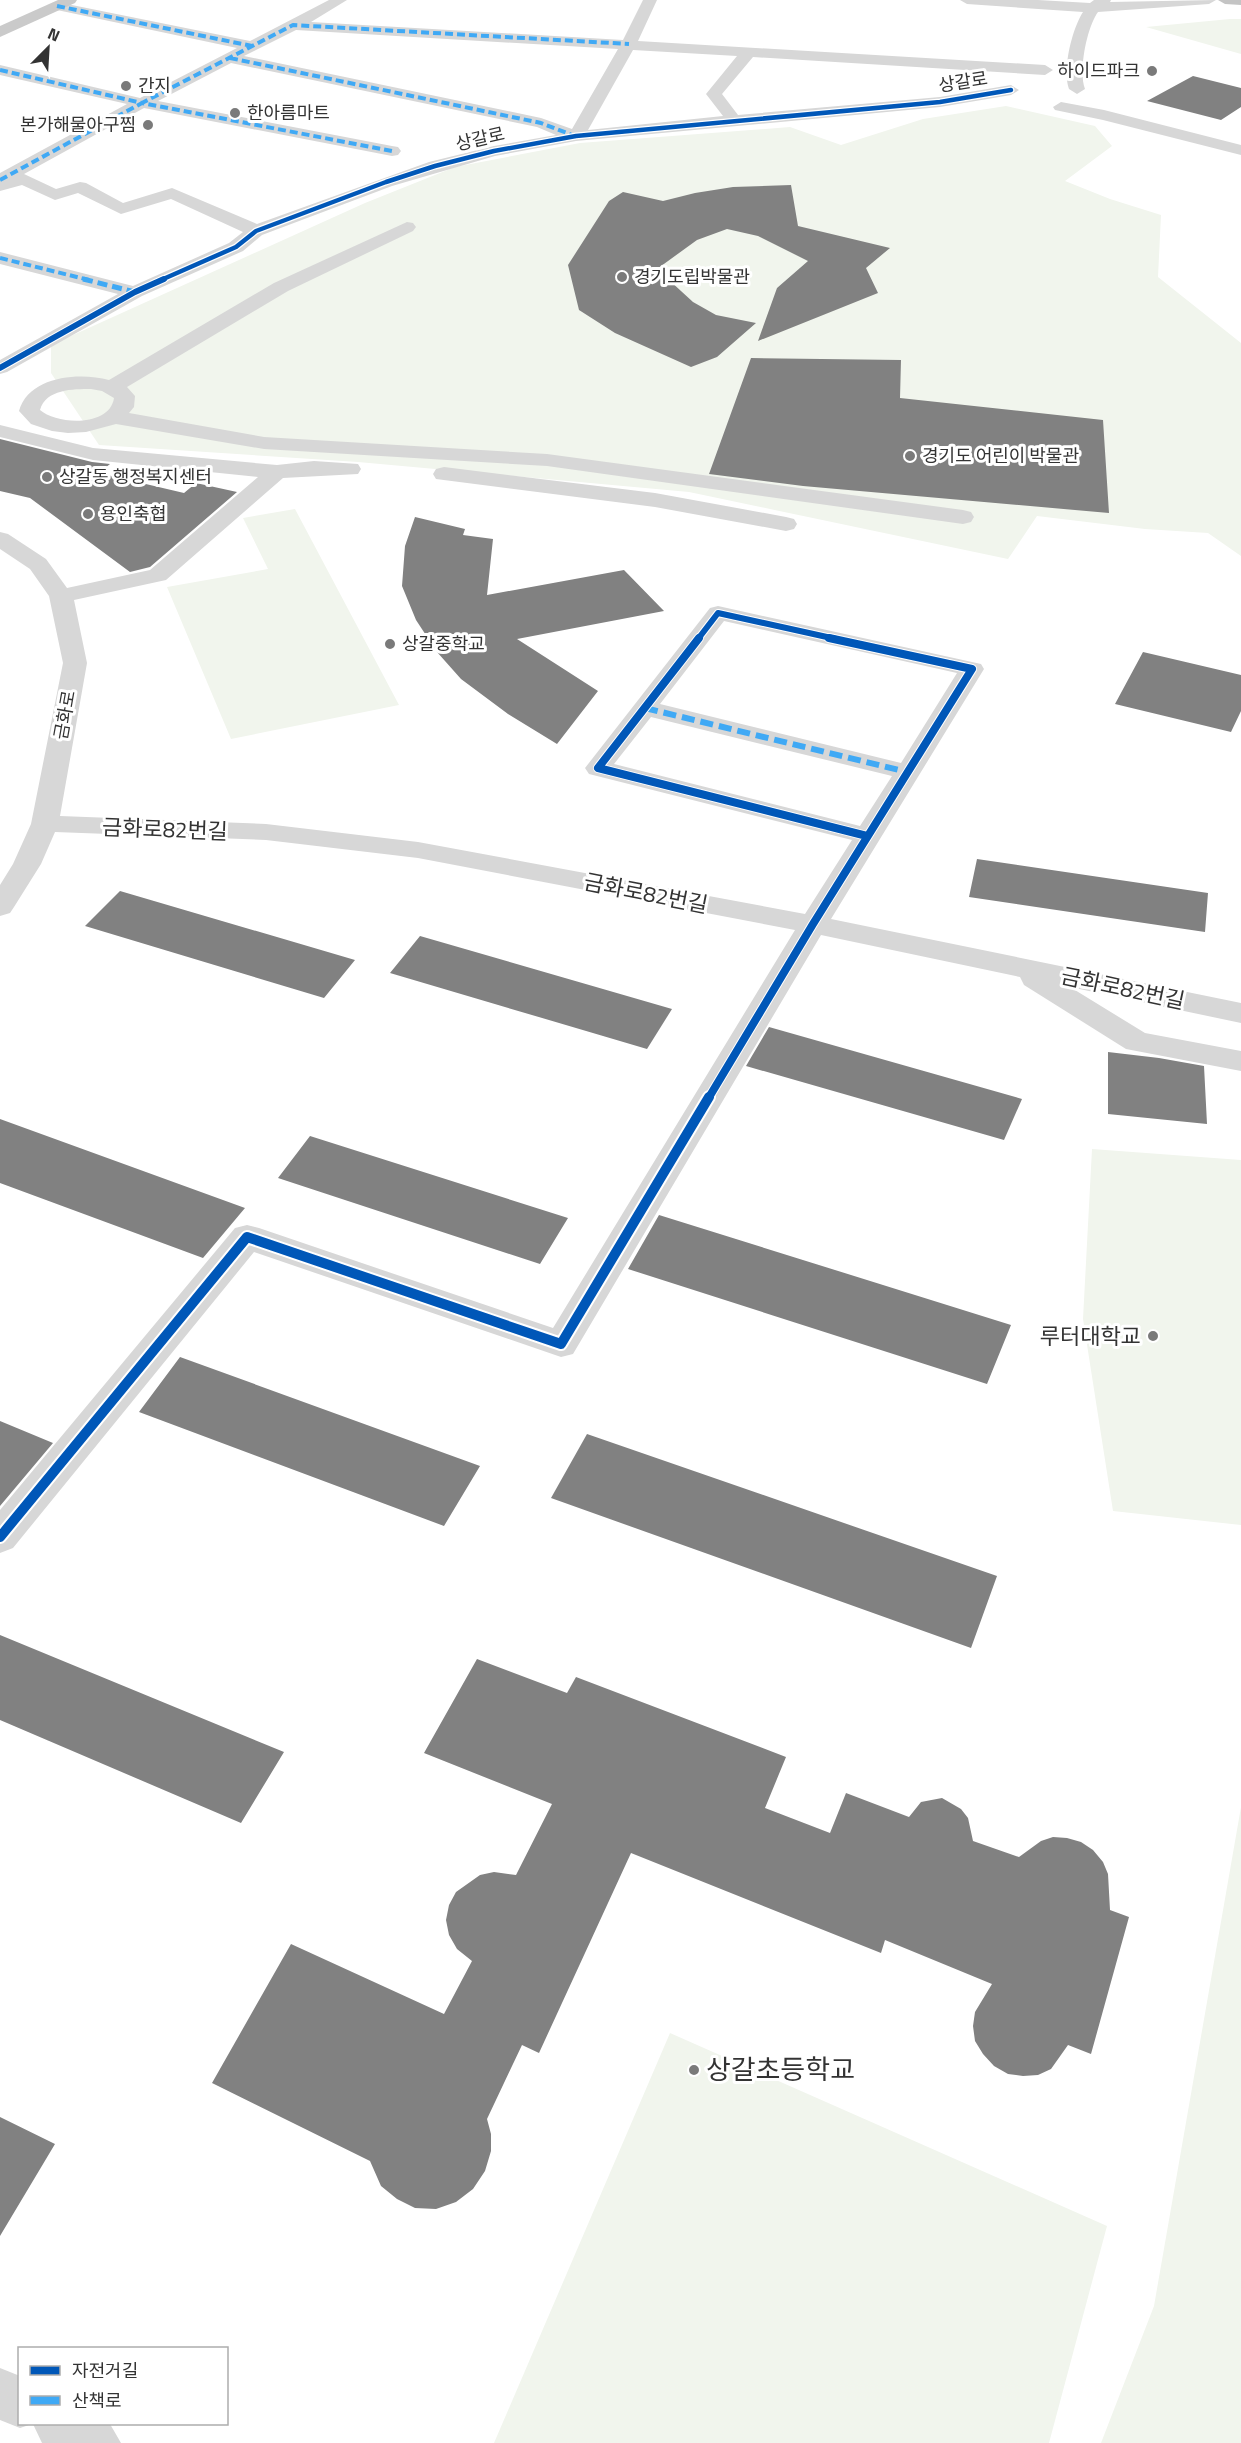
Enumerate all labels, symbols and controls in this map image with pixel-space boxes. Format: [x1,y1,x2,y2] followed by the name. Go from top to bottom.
[18,18,78,78] north arrow
[44,21,64,48] text: N
[1057,57,1140,84] place label: 하이드파크
[936,64,990,99] street label: 상갈로
[1145,64,1159,78] marker: 하이드파크
[138,72,171,99] place label: 간지
[119,79,133,93] marker: 간지
[247,99,330,126] place label: 한아름마트
[228,106,242,120] marker: 한아름마트
[20,111,136,138] place label: 본가해물아구찜
[141,118,155,132] marker: 본가해물아구찜
[453,120,507,157] street label: 상갈로
[634,263,750,290] place label: 경기도립박물관
[615,270,629,284] marker: 경기도립박물관
[922,442,1079,469] place label: 경기도 어린이 박물관
[903,449,917,463] marker: 경기도 어린이 박물관
[59,463,212,490] place label: 상갈동 행정복지센터
[40,470,54,484] marker: 상갈동 행정복지센터
[100,500,166,527] place label: 용인축협
[81,507,95,521] marker: 용인축협
[402,630,485,657] place label: 상갈중학교
[383,637,397,651] marker: 상갈중학교
[47,688,82,742] street label: 금화로
[102,810,228,848] street label: 금화로82번길
[581,864,711,922] street label: 금화로82번길
[1058,958,1188,1018] street label: 금화로82번길
[1040,1319,1141,1353] place label: 루터대학교
[1146,1329,1160,1343] marker: 루터대학교
[706,2048,855,2089] place label: 상갈초등학교
[687,2063,701,2077] marker: 상갈초등학교
[18,2347,228,2425] legend
[72,2357,138,2384] text: 자전거길
[72,2387,122,2414] text: 산책로

